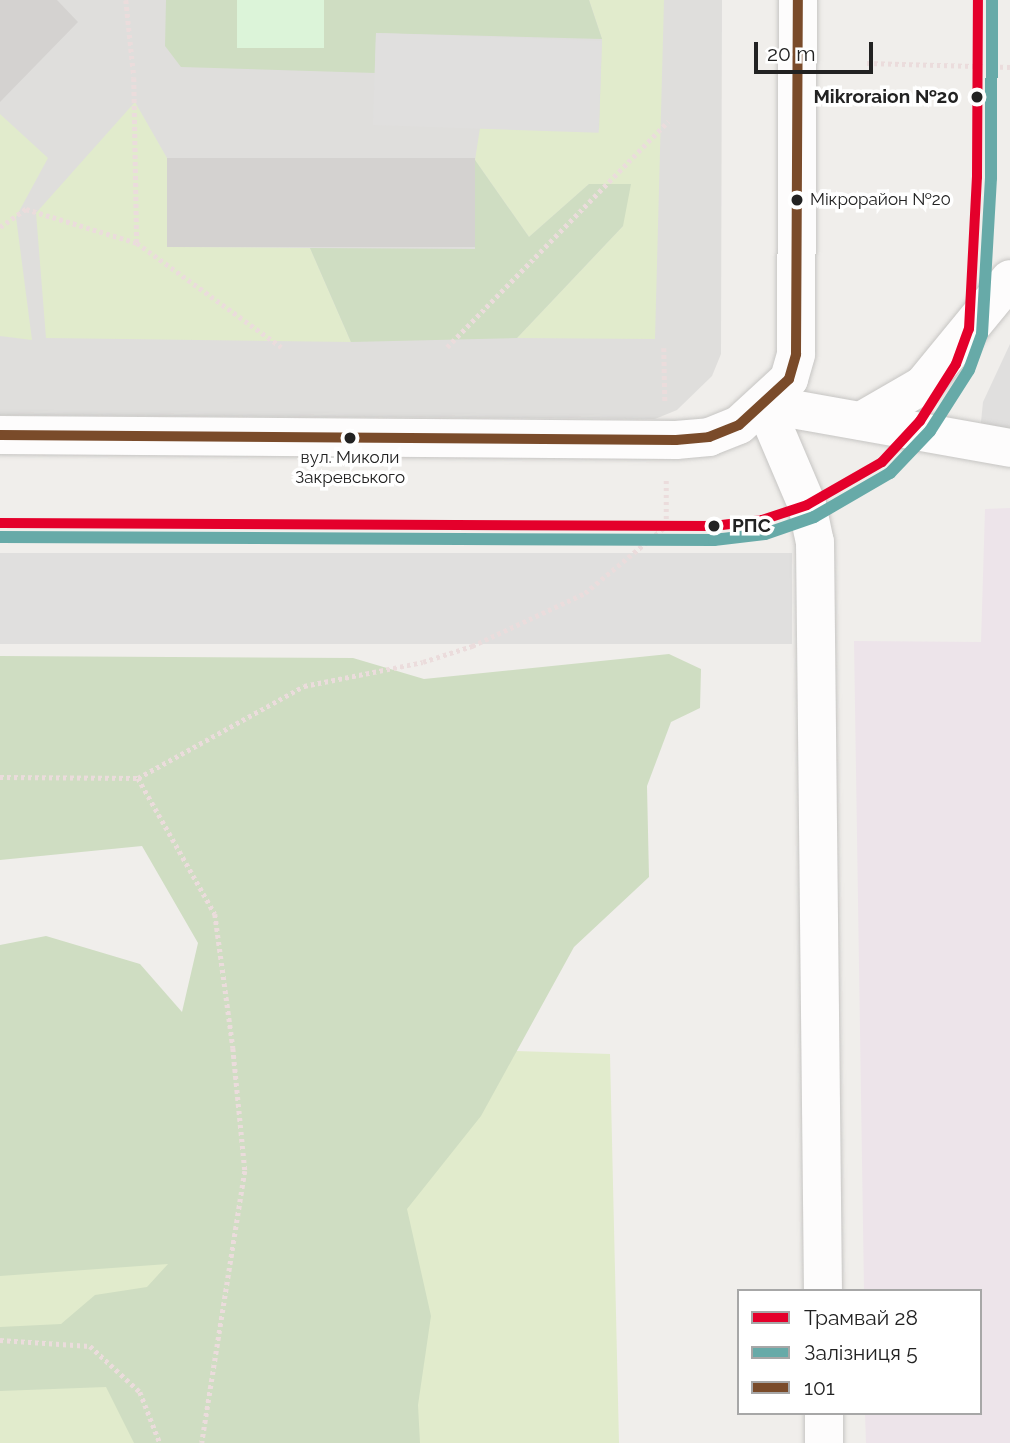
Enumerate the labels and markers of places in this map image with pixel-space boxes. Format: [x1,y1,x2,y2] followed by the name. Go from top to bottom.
[965,85,989,109] marker: Mikroraion №20
[813,86,959,108] place label: Mikroraion №20
[810,190,951,210] place label: Мікрорайон №20
[790,193,804,207] marker: Мікрорайон №20
[343,431,357,445] marker: вул. Миколи Закревського
[295,448,405,488] place label: вул. Миколи Закревського
[702,514,726,538] marker: РПС
[732,515,771,537] place label: РПС

